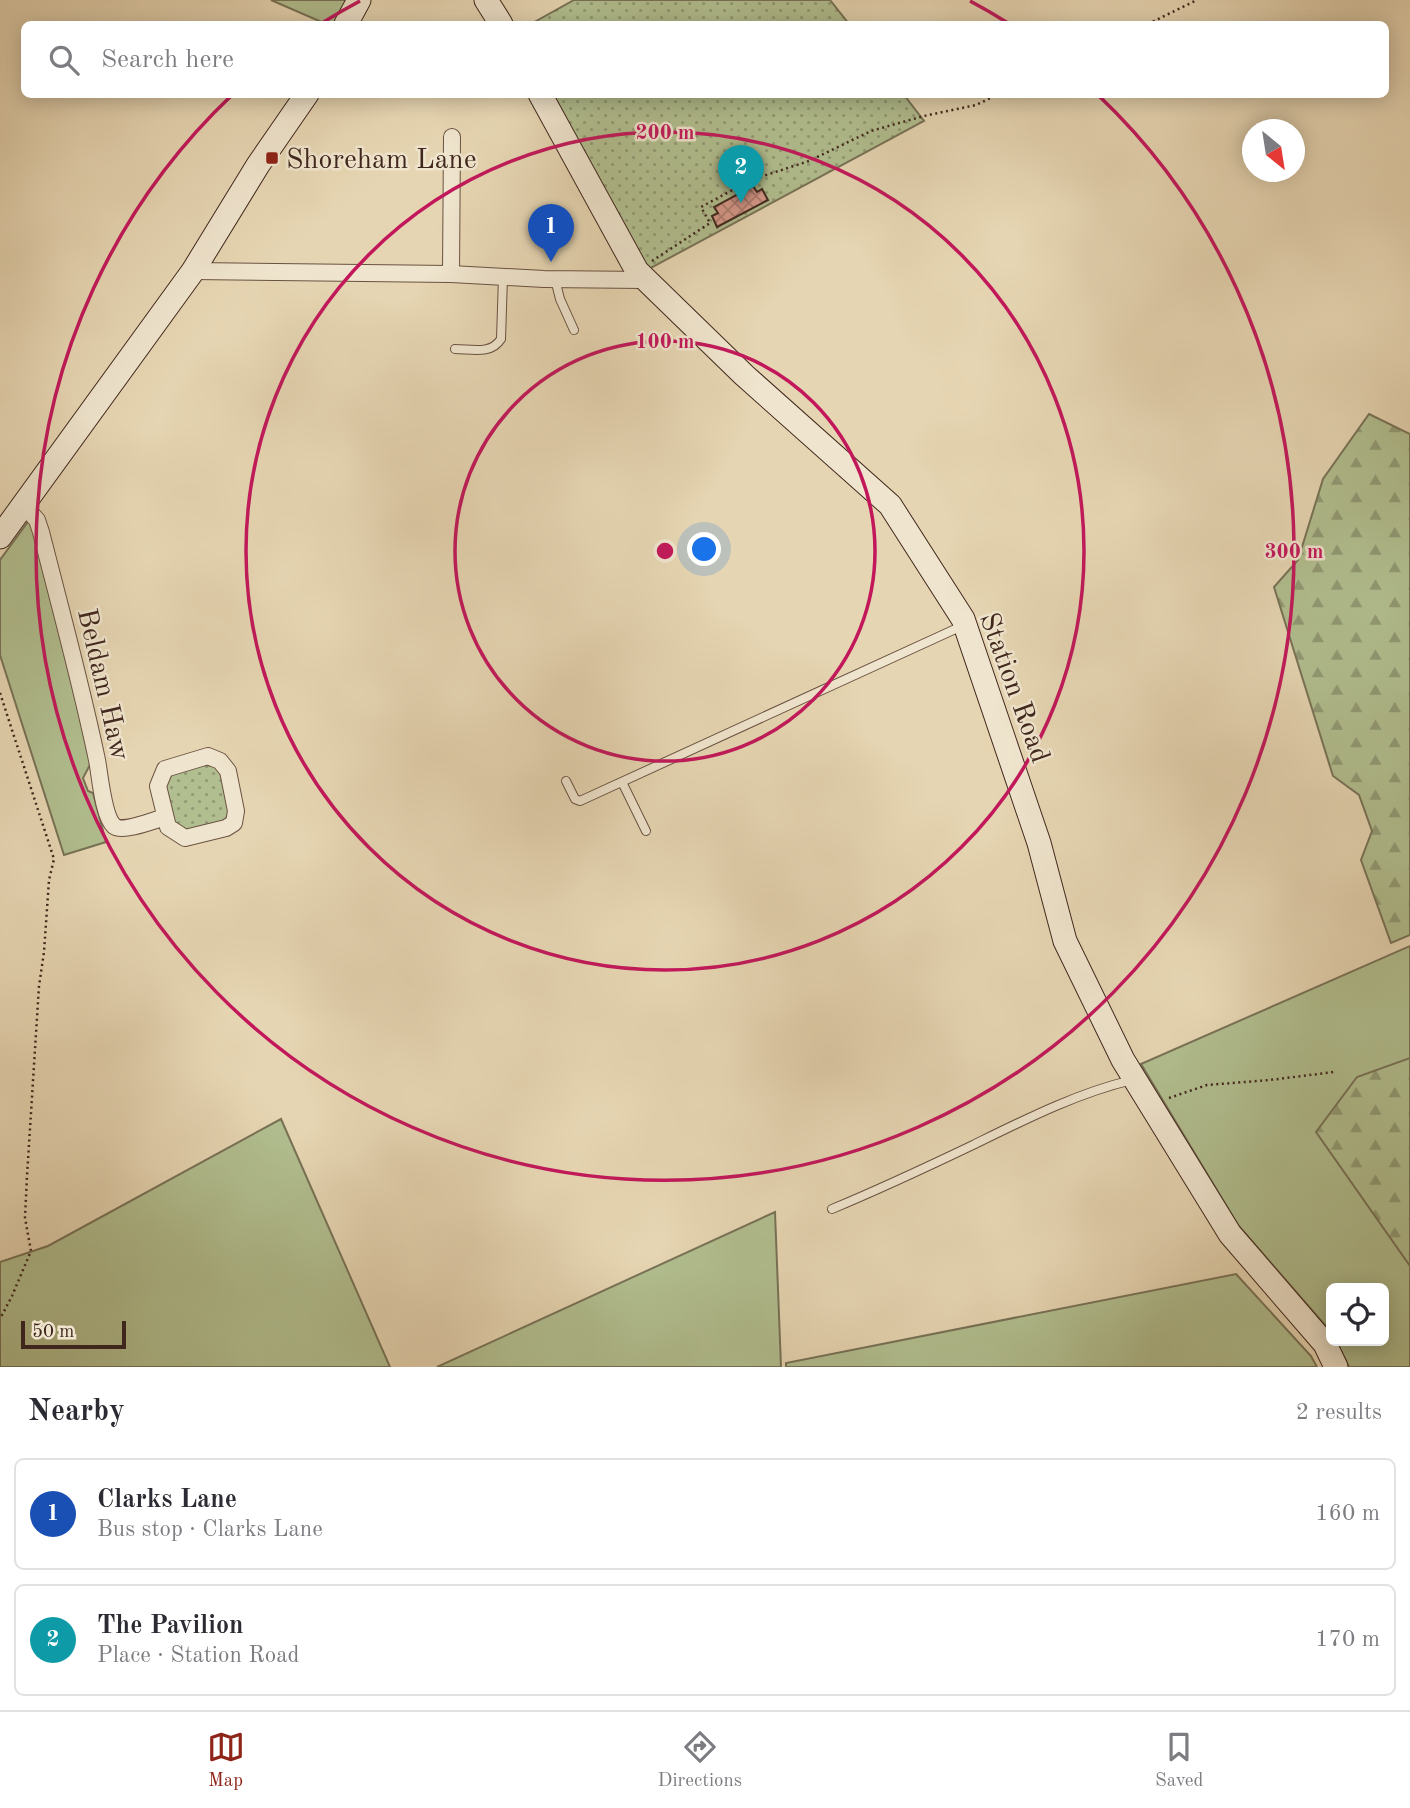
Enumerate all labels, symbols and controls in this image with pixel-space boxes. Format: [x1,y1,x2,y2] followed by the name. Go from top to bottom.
[21,21,1389,98] search box
[45,41,83,79] icon: search
[101,47,234,73] text: Search here
[1242,119,1305,182] north arrow
[635,123,695,144] text: 200 m
[718,145,764,203] pin: 2
[286,147,477,175] place label: Shoreham Lane
[264,150,280,166] marker: Shoreham Lane
[528,204,574,262] pin: 1
[635,332,695,353] text: 100 m
[687,532,721,566] your location
[653,539,677,563] centre of rings
[1264,542,1324,563] text: 300 m
[71,606,133,764] street label: Beldam Haw
[973,609,1053,767] street label: Station Road
[1326,1283,1389,1346] map controls
[1326,1283,1389,1346] button: locate
[21,1318,126,1350] scale bar
[32,1323,74,1342] text: 50 m
[28,1397,125,1427] text: Nearby
[1296,1401,1382,1424] text: 2 results
[97,1487,237,1513] text: Clarks Lane
[46,1502,60,1525] text: 1
[1315,1502,1380,1525] text: 160 m
[97,1518,323,1541] text: Bus stop · Clarks Lane
[97,1613,244,1639] text: The Pavilion
[46,1628,60,1651] text: 2
[1315,1628,1380,1651] text: 170 m
[97,1644,300,1667] text: Place · Station Road
[207,1728,245,1793] tab: Map
[658,1728,742,1793] tab: Directions
[1155,1728,1203,1793] tab: Saved

